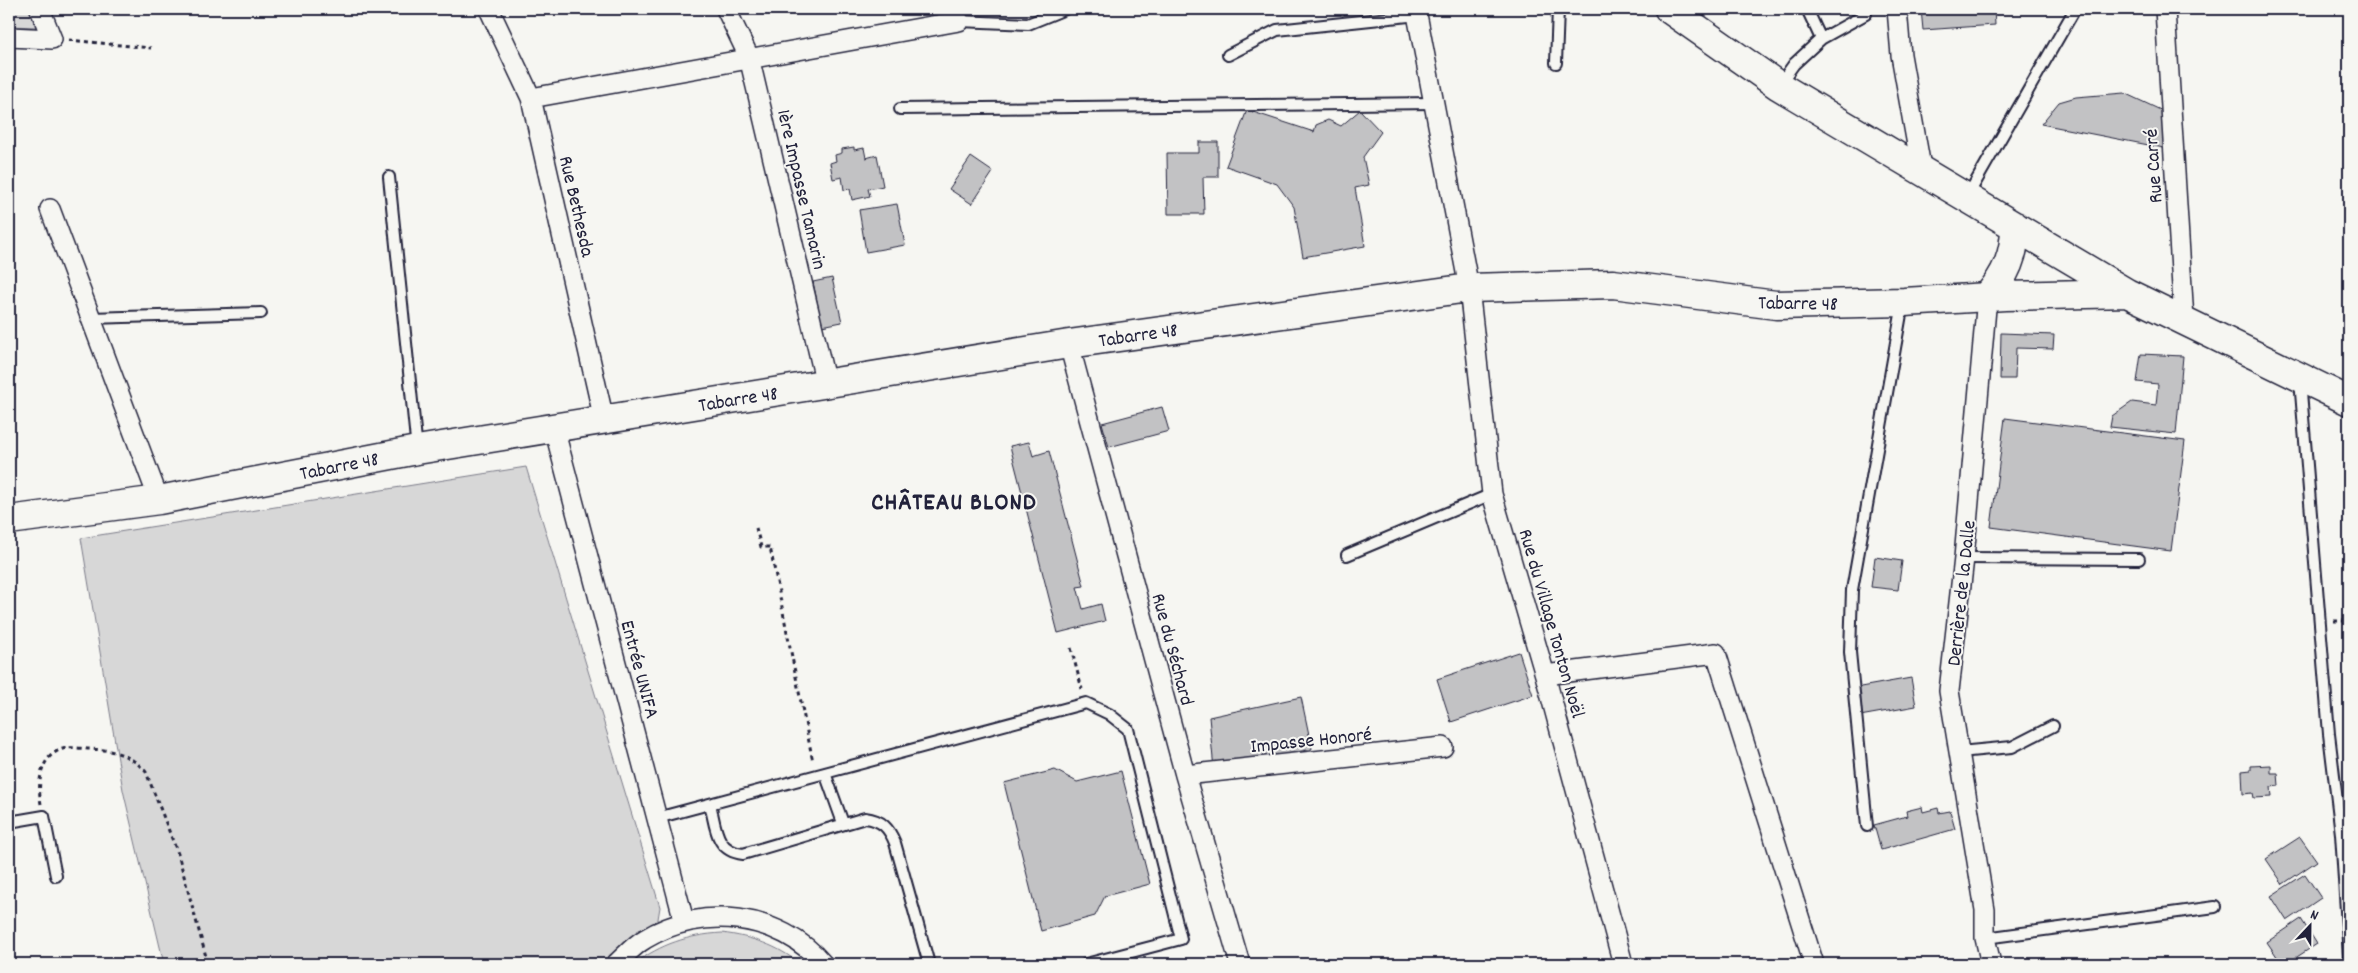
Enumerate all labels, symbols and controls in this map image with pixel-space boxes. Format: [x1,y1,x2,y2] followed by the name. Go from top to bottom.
[768,107,832,272] street label: 1ère Impasse Tamarin
[2138,128,2172,204] street label: Rue Carré
[550,154,600,260] street label: Rue Bethesda
[1758,290,1838,320] street label: Tabarre 48
[1097,318,1180,356] street label: Tabarre 48
[697,381,780,421] street label: Tabarre 48
[298,447,381,489] street label: Tabarre 48
[871,486,1037,522] district label: CHÂTEAU BLOND
[1941,519,1985,668] street label: Derrière de la Dalle
[1510,526,1591,722] street label: Rue du Village Tonton Noël
[1143,591,1200,709] street label: Rue du Séchard
[612,618,665,722] street label: Entrée UNIFA
[1249,722,1373,762] street label: Impasse Honoré
[2286,900,2336,950] north arrow
[2307,905,2321,926] text: N

